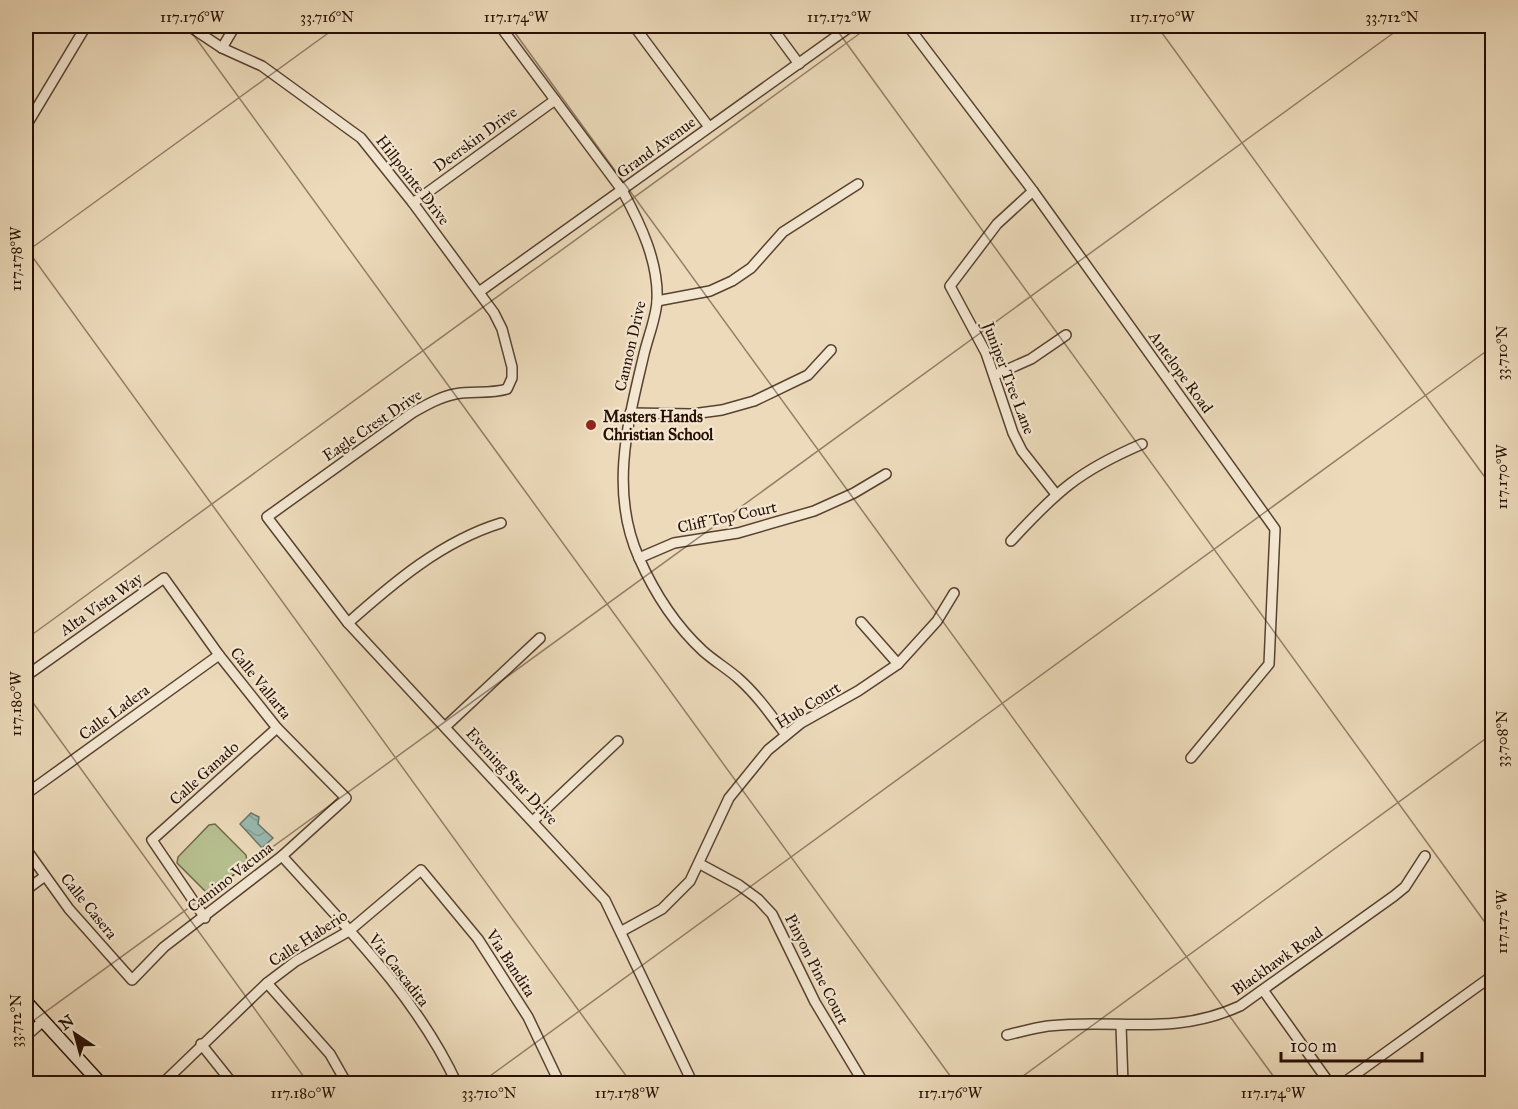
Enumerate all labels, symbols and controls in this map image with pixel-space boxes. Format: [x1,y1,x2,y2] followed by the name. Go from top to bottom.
[160,8,225,26] text: 117.176°W
[300,8,354,26] text: 33.716°N
[484,8,549,26] text: 117.174°W
[807,8,872,26] text: 117.172°W
[1129,8,1195,26] text: 117.170°W
[1365,8,1419,26] text: 33.712°N
[430,102,521,176] street label: Deerskin Drive
[613,112,699,182] street label: Grand Avenue
[372,131,454,229] street label: Hillpointe Drive
[7,226,25,291] text: 117.178°W
[610,299,650,393] street label: Cannon Drive
[977,317,1039,438] street label: Juniper Tree Lane
[1493,325,1511,380] text: 33.710°N
[1144,327,1217,417] street label: Antelope Road
[319,385,426,466] street label: Eagle Crest Drive
[603,407,714,444] place label: Masters Hands Christian School
[584,418,598,432] marker: Masters Hands Christian School
[1493,444,1511,510] text: 117.170°W
[676,497,779,537] street label: Cliff Top Court
[55,568,146,640] street label: Alta Vista Way
[226,643,296,723] street label: Calle Vallarta
[7,671,25,737] text: 117.180°W
[772,678,844,732] street label: Hub Court
[75,680,153,744] street label: Calle Ladera
[1493,710,1511,768] text: 33.708°N
[461,723,562,829] street label: Evening Star Drive
[166,737,242,809] street label: Calle Ganado
[184,838,277,916] street label: Camino Vacuna
[57,869,121,943] street label: Calle Casera
[1493,889,1511,954] text: 117.172°W
[265,906,351,970] street label: Calle Haberio
[781,911,853,1028] street label: Pinyon Pine Court
[1228,923,1326,999] street label: Blackhawk Road
[482,925,540,1000] street label: Via Bandita
[364,929,434,1011] street label: Via Cascadita
[7,994,25,1048] text: 33.712°N
[45,1004,105,1064] north arrow
[55,1010,78,1034] text: N
[1281,1025,1422,1063] scale bar
[1290,1035,1337,1057] text: 100 m
[270,1084,336,1102] text: 117.180°W
[462,1084,517,1102] text: 33.710°N
[595,1084,660,1102] text: 117.178°W
[918,1084,983,1102] text: 117.176°W
[1241,1084,1306,1102] text: 117.174°W

